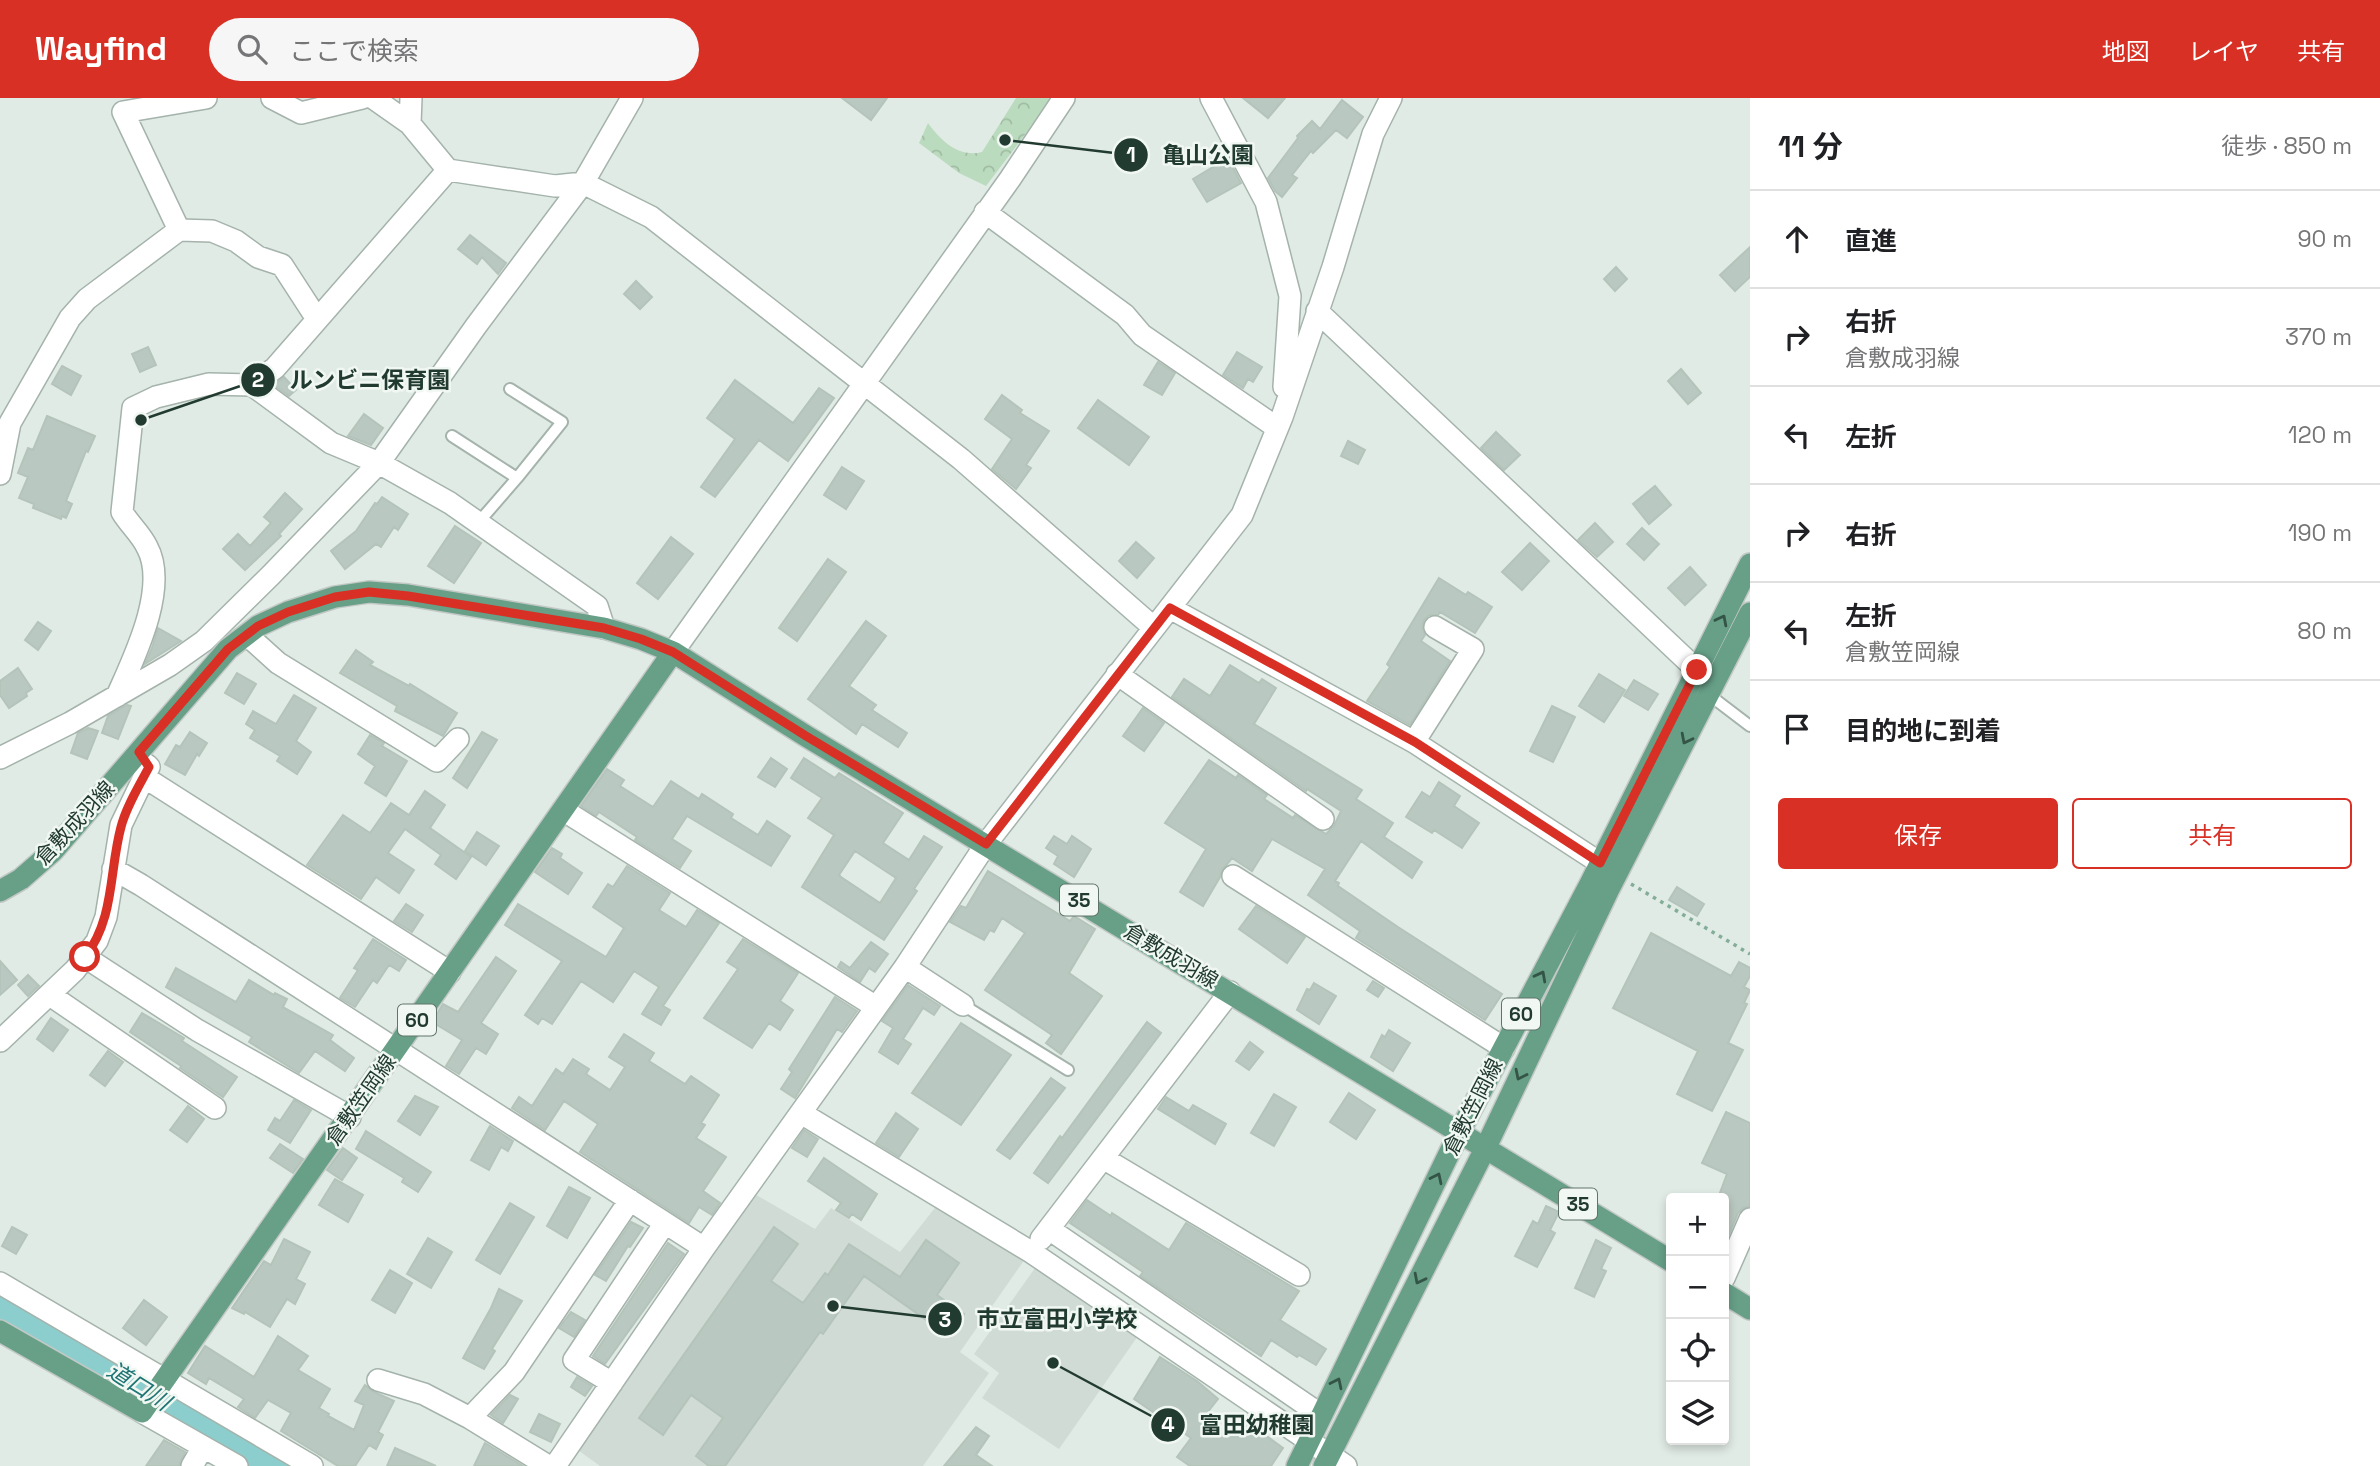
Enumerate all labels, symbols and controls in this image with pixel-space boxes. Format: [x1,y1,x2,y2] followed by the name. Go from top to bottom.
[209,18,699,81] search box
[35,28,167,70] text: Wayfind
[233,30,271,68] icon: search
[289,34,419,68] text: ここで検索
[2102,36,2150,67] text: 地図
[2188,36,2259,67] text: レイヤ
[2297,36,2345,67] text: 共有
[1778,127,1843,166] text: 11 分
[2221,131,2352,161] text: 徒歩 · 850 m
[1113,133,1268,177] callout: 亀山公園
[1162,140,1254,170] text: 亀山公園
[1126,141,1136,168] text: 1
[1778,220,1816,258] icon: ahead
[1845,224,1897,258] text: 直進
[2297,224,2352,254] text: 90 m
[1845,305,1897,339] text: 右折
[1778,318,1816,356] icon: right
[2285,322,2352,352] text: 370 m
[1845,343,1960,373] text: 倉敷成羽線
[241,358,465,402] callout: ルンビニ保育園
[290,365,450,395] text: ルンビニ保育園
[252,366,264,393] text: 2
[1778,416,1816,454] icon: left
[1845,420,1897,454] text: 左折
[2288,420,2352,450] text: 120 m
[1778,514,1816,552] icon: right
[1845,518,1897,552] text: 右折
[2288,518,2352,548] text: 190 m
[1845,599,1897,633] text: 左折
[1778,612,1816,650] icon: left
[1713,615,1727,627] one-way arrow
[2297,616,2352,646] text: 80 m
[1845,637,1960,667] text: 倉敷笠岡線
[1681,654,1712,685] route end
[1778,710,1816,748] icon: arrive
[1845,714,2001,748] text: 目的地に到着
[1680,732,1694,744] one-way arrow
[29,775,120,870] street label: 倉敷成羽線
[1778,798,2058,869] button: 保存
[2072,798,2352,869] button: 共有
[1060,884,1098,916] road number: 35
[1119,917,1223,994] street label: 倉敷成羽線
[69,941,100,972] route start
[1533,971,1547,983] one-way arrow
[1502,998,1540,1030] road number: 60
[398,1004,436,1036] road number: 60
[319,1049,402,1150] street label: 倉敷笠岡線
[1437,1054,1508,1160] street label: 倉敷笠岡線
[1515,1068,1529,1080] one-way arrow
[1428,1173,1442,1185] one-way arrow
[1559,1188,1597,1220] road number: 35
[1666,1193,1729,1445] map controls
[1666,1193,1729,1256] button: +
[1666,1256,1729,1319] button: −
[1414,1272,1428,1284] one-way arrow
[927,1297,1151,1341] callout: 市立富田小学校
[977,1304,1138,1334] text: 市立富田小学校
[939,1306,951,1333] text: 3
[1666,1319,1729,1382] button: locate
[102,1355,179,1419] water label: 道口川
[1329,1378,1343,1390] one-way arrow
[1666,1382,1729,1445] button: layers
[1150,1403,1328,1447] callout: 富田幼稚園
[1200,1410,1315,1440] text: 富田幼稚園
[1161,1411,1175,1438] text: 4

